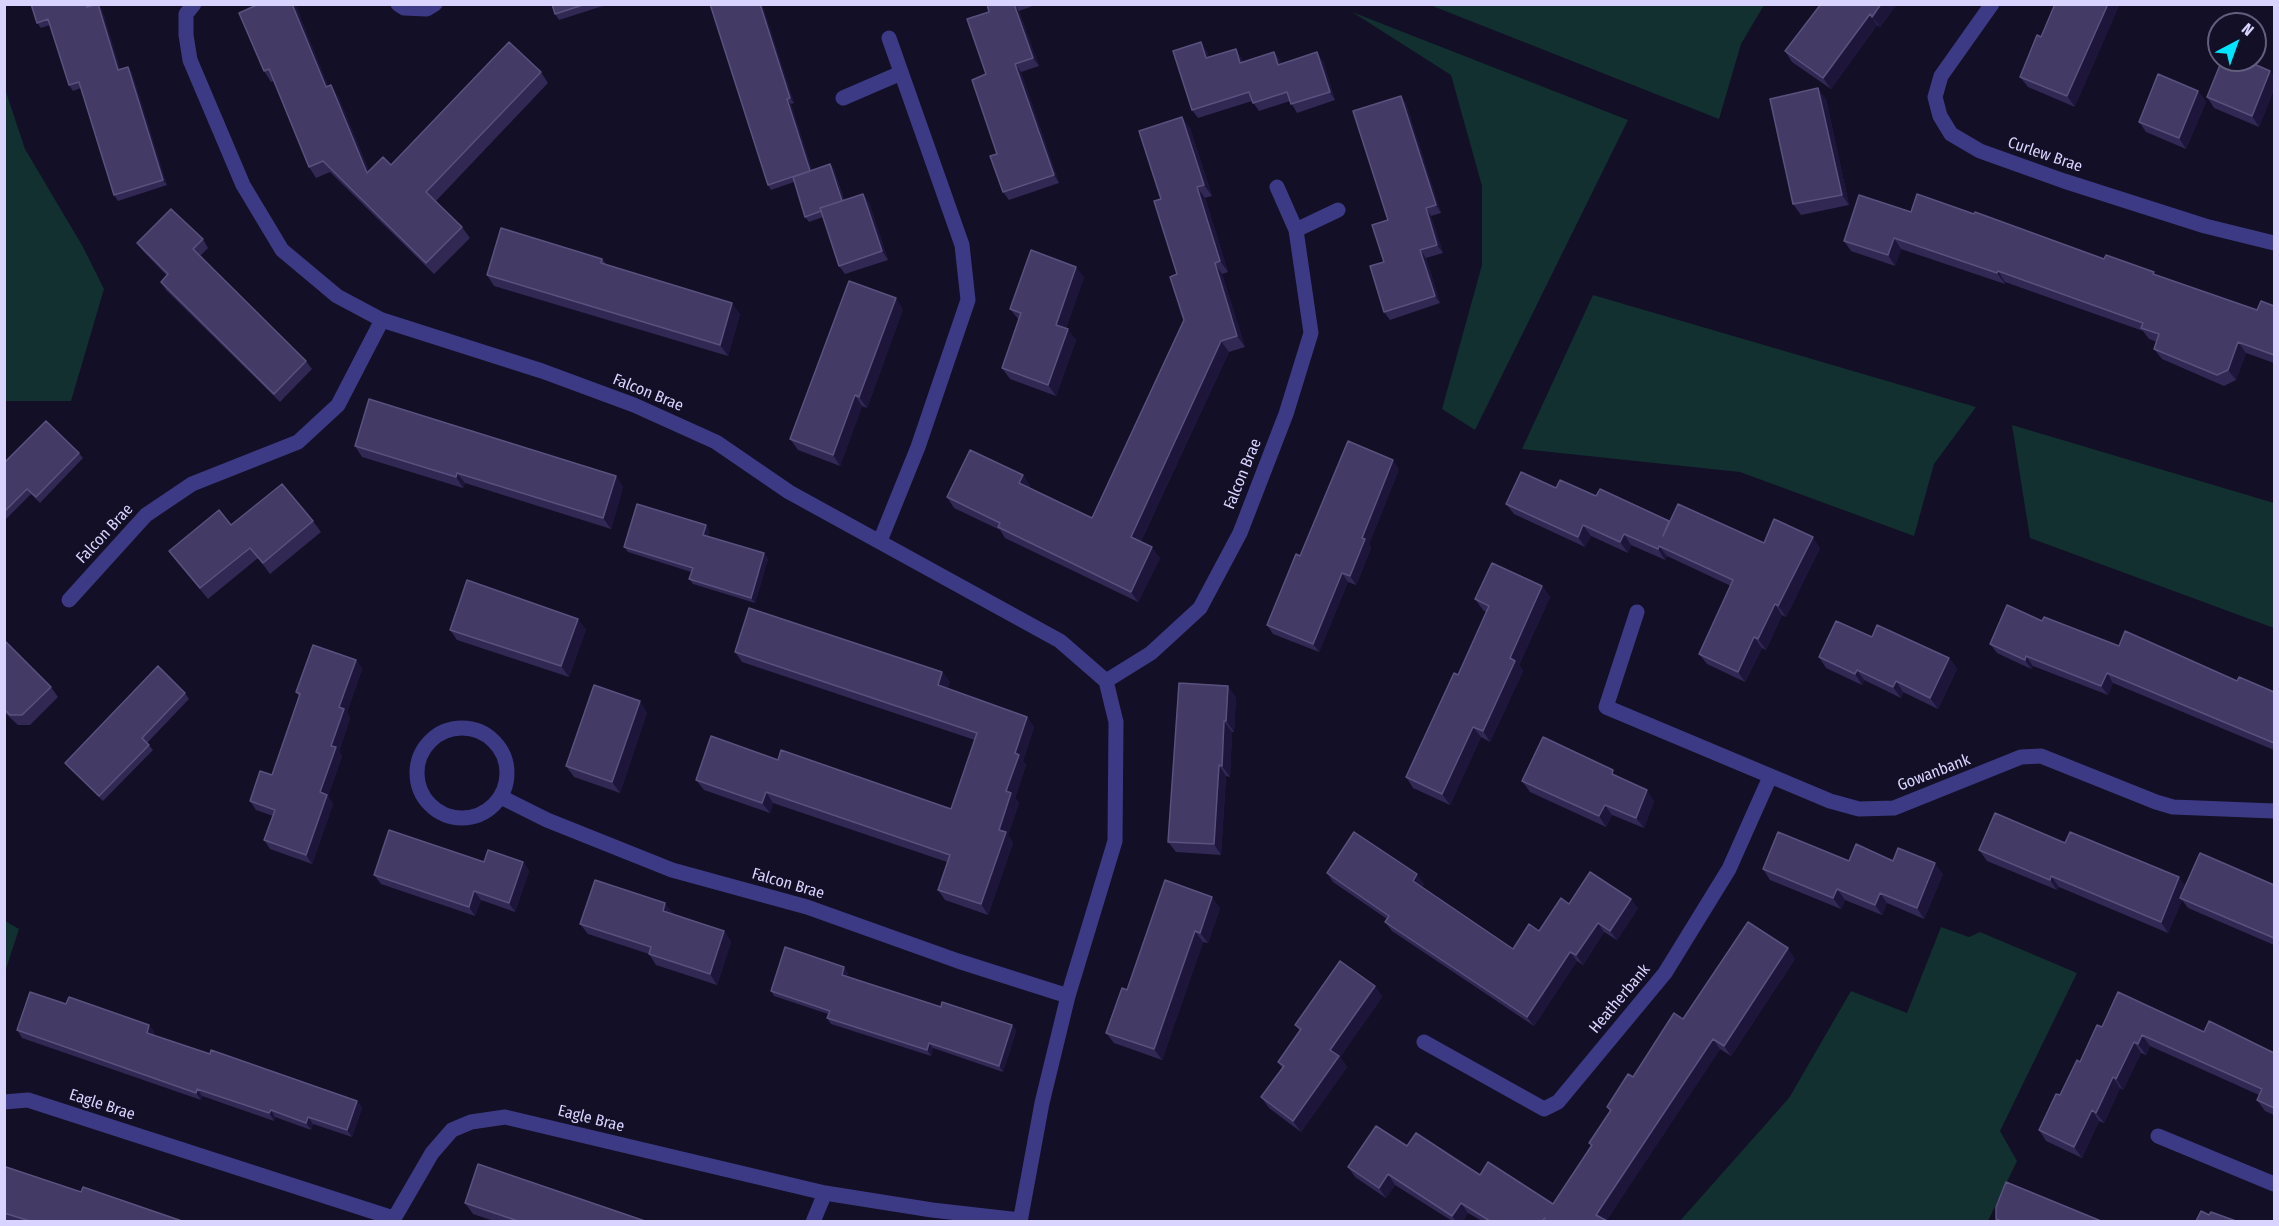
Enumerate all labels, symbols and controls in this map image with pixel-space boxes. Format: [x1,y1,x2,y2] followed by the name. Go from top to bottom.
[2207,12,2267,72] north arrow
[2238,19,2258,40] text: N
[2005,133,2085,177] street label: Curlew Brae
[610,370,686,416] street label: Falcon Brae
[1220,436,1266,512] street label: Falcon Brae
[73,500,137,568] street label: Falcon Brae
[1895,750,1973,796] street label: Gowanbank
[749,864,827,904] street label: Falcon Brae
[1585,960,1655,1038] street label: Heatherbank
[67,1085,137,1125] street label: Eagle Brae
[556,1101,626,1137] street label: Eagle Brae

